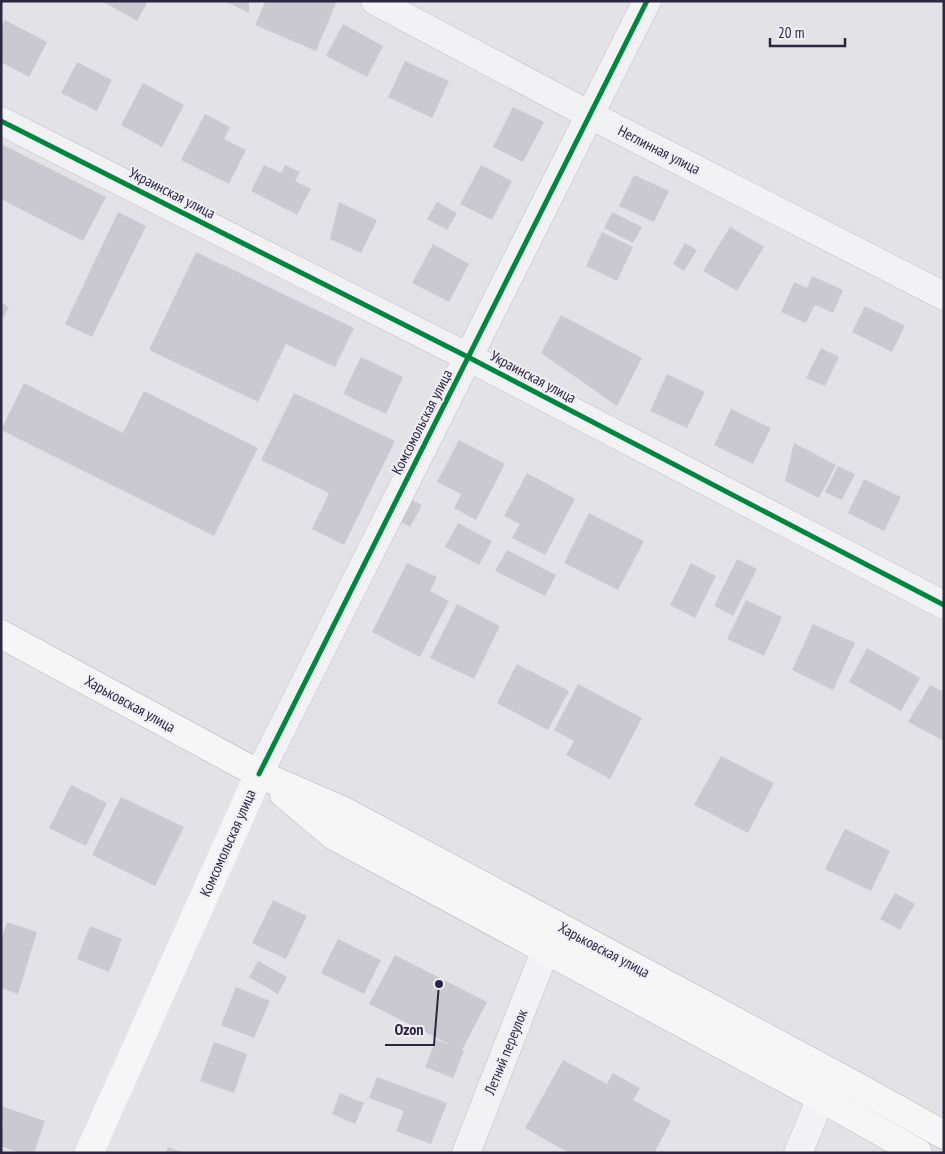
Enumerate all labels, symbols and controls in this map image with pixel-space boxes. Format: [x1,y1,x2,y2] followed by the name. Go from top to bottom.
[770,15,845,47] scale bar
[778,23,804,42] text: 20 m
[615,121,704,178] street label: Неглинная улица
[126,163,219,222] street label: Украинская улица
[487,346,579,407] street label: Украинская улица
[387,366,456,477] street label: Комсомольская улица
[82,671,179,736] street label: Харьковская улица
[195,786,260,899] street label: Комсомольская улица
[555,918,653,982] street label: Харьковская улица
[479,1006,531,1098] street label: Летний переулок
[385,1014,434,1045] callout: Ozon
[395,1019,423,1039] text: Ozon

